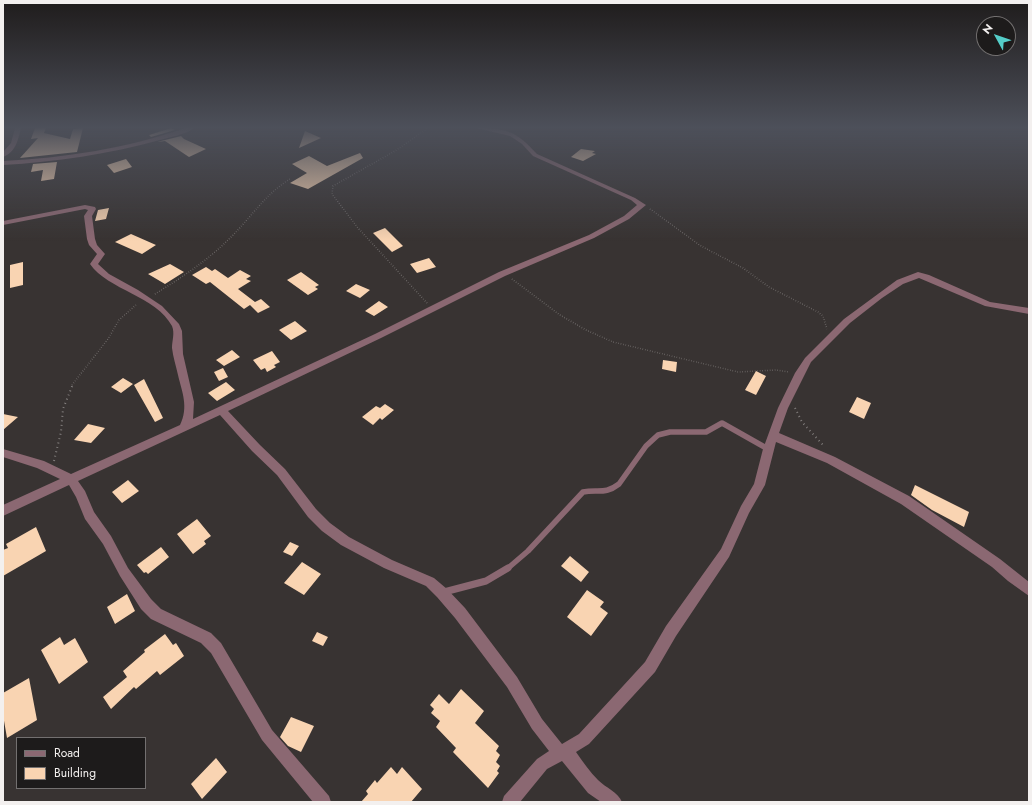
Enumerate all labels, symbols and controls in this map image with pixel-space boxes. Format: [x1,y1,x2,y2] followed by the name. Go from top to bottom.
[976,16,1016,56] north arrow
[979,20,997,37] text: N
[16,737,146,789] legend
[54,744,80,762] text: Road
[54,764,96,782] text: Building

